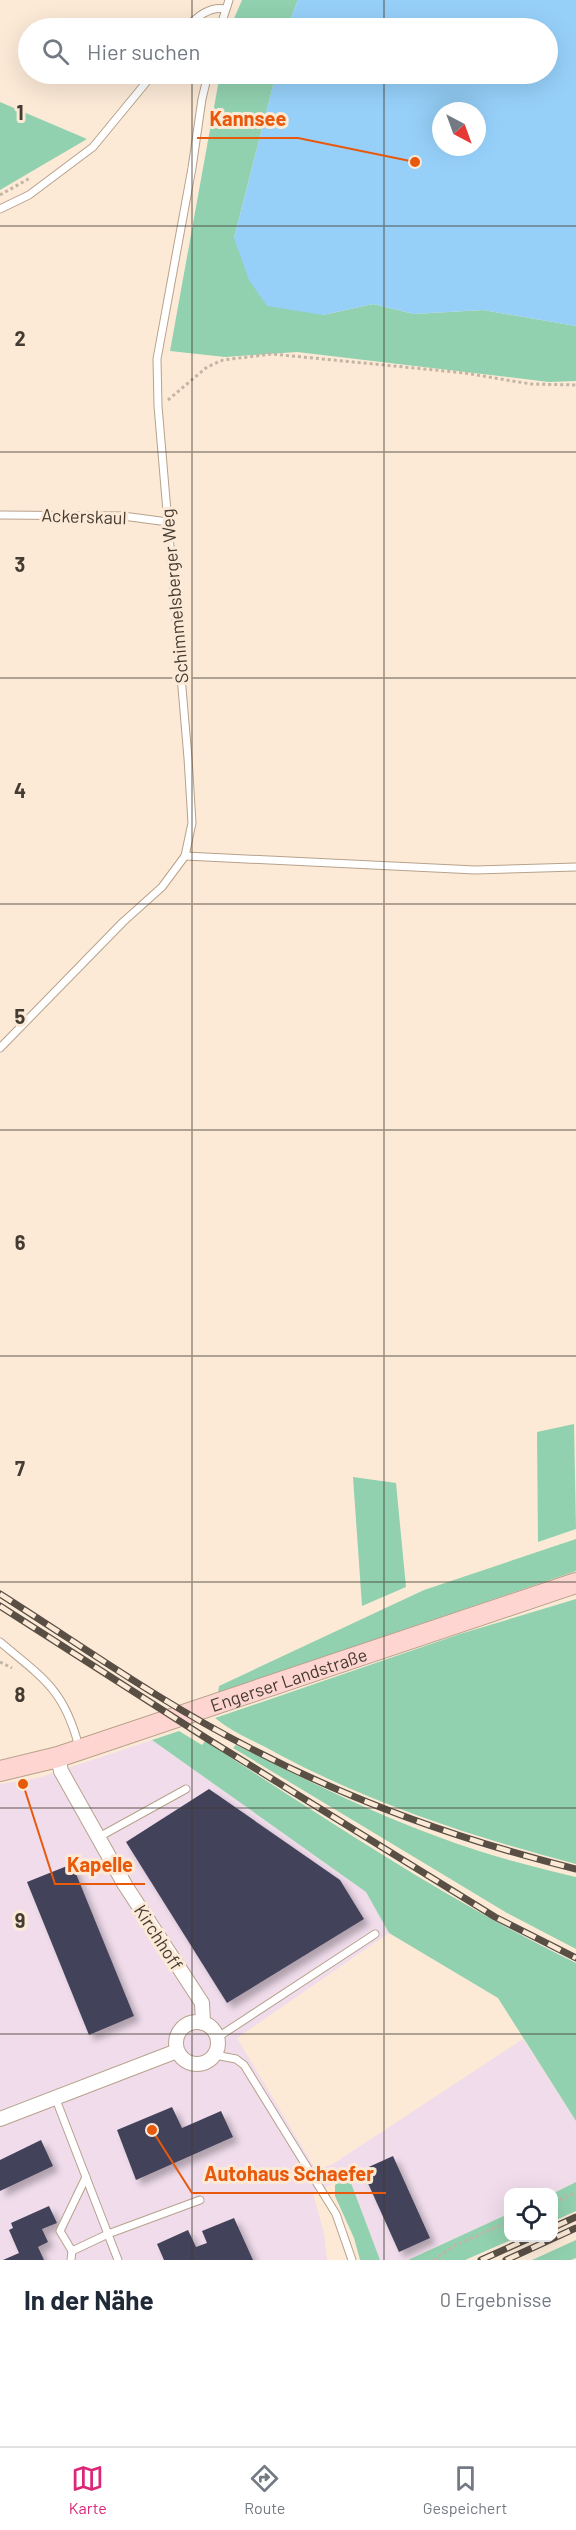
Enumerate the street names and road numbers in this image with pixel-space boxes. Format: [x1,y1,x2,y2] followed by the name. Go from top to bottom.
[41,504,127,528] street label: Ackerskaul
[155,508,193,684] street label: Schimmelsberger Weg
[207,1643,370,1716] street label: Engerser Landstraße
[130,1900,188,1974] street label: Kirchhoff

